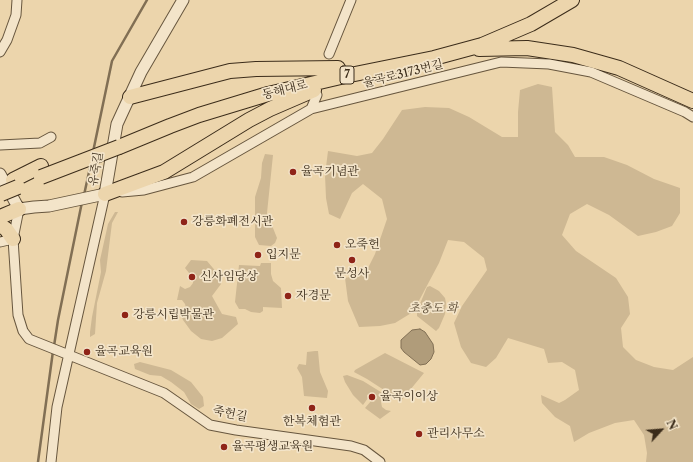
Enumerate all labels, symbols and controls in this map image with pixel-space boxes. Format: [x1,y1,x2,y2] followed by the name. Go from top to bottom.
[361,57,445,91] street label: 율곡로3173번길
[340,66,354,84] road number: 7
[261,77,309,103] street label: 동해대로
[86,151,106,187] street label: 유죽길
[301,165,359,179] place label: 율곡기념관
[288,167,298,177] marker: 율곡기념관
[192,215,273,229] place label: 강릉화폐전시관
[179,217,189,227] marker: 강릉화폐전시관
[345,238,380,252] place label: 오죽헌
[332,240,342,250] marker: 오죽헌
[266,248,301,262] place label: 입지문
[253,250,263,260] marker: 입지문
[347,255,357,265] marker: 문성사
[335,267,369,281] place label: 문성사
[200,270,258,284] place label: 신사임당상
[187,272,197,282] marker: 신사임당상
[296,289,331,303] place label: 자경문
[283,291,293,301] marker: 자경문
[408,302,458,316] park label: 초충도 화
[133,308,214,322] place label: 강릉시립박물관
[120,310,130,320] marker: 강릉시립박물관
[95,345,153,359] place label: 율곡교육원
[82,347,92,357] marker: 율곡교육원
[380,390,438,404] place label: 율곡이이상
[367,392,377,402] marker: 율곡이이상
[211,403,249,425] street label: 죽헌길
[307,403,317,413] marker: 한복체험관
[641,410,681,450] north arrow
[283,415,341,429] place label: 한복체험관
[663,417,680,432] text: N
[427,427,485,441] place label: 관리사무소
[414,429,424,439] marker: 관리사무소
[232,440,313,454] place label: 율곡평생교육원
[219,442,229,452] marker: 율곡평생교육원

